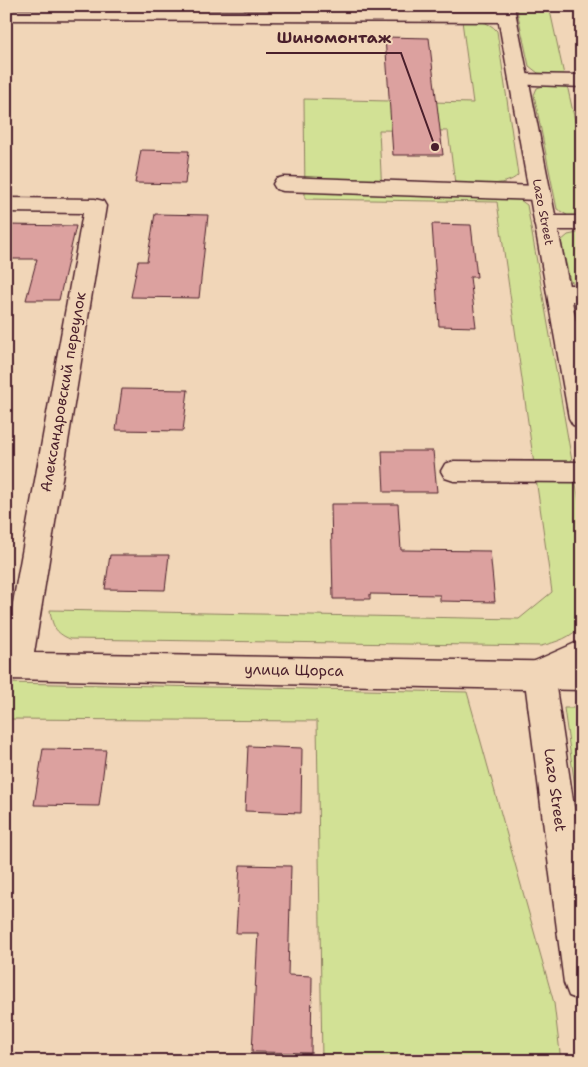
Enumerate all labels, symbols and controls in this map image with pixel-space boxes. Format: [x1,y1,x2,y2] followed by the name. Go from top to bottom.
[266,22,401,53] callout: Шиномонтаж
[277,27,392,48] text: Шиномонтаж
[529,177,557,247] street label: Lazo Street
[36,290,90,494] street label: Александровский переулок
[244,659,345,681] street label: улица Щорса
[539,747,571,833] street label: Lazo Street

